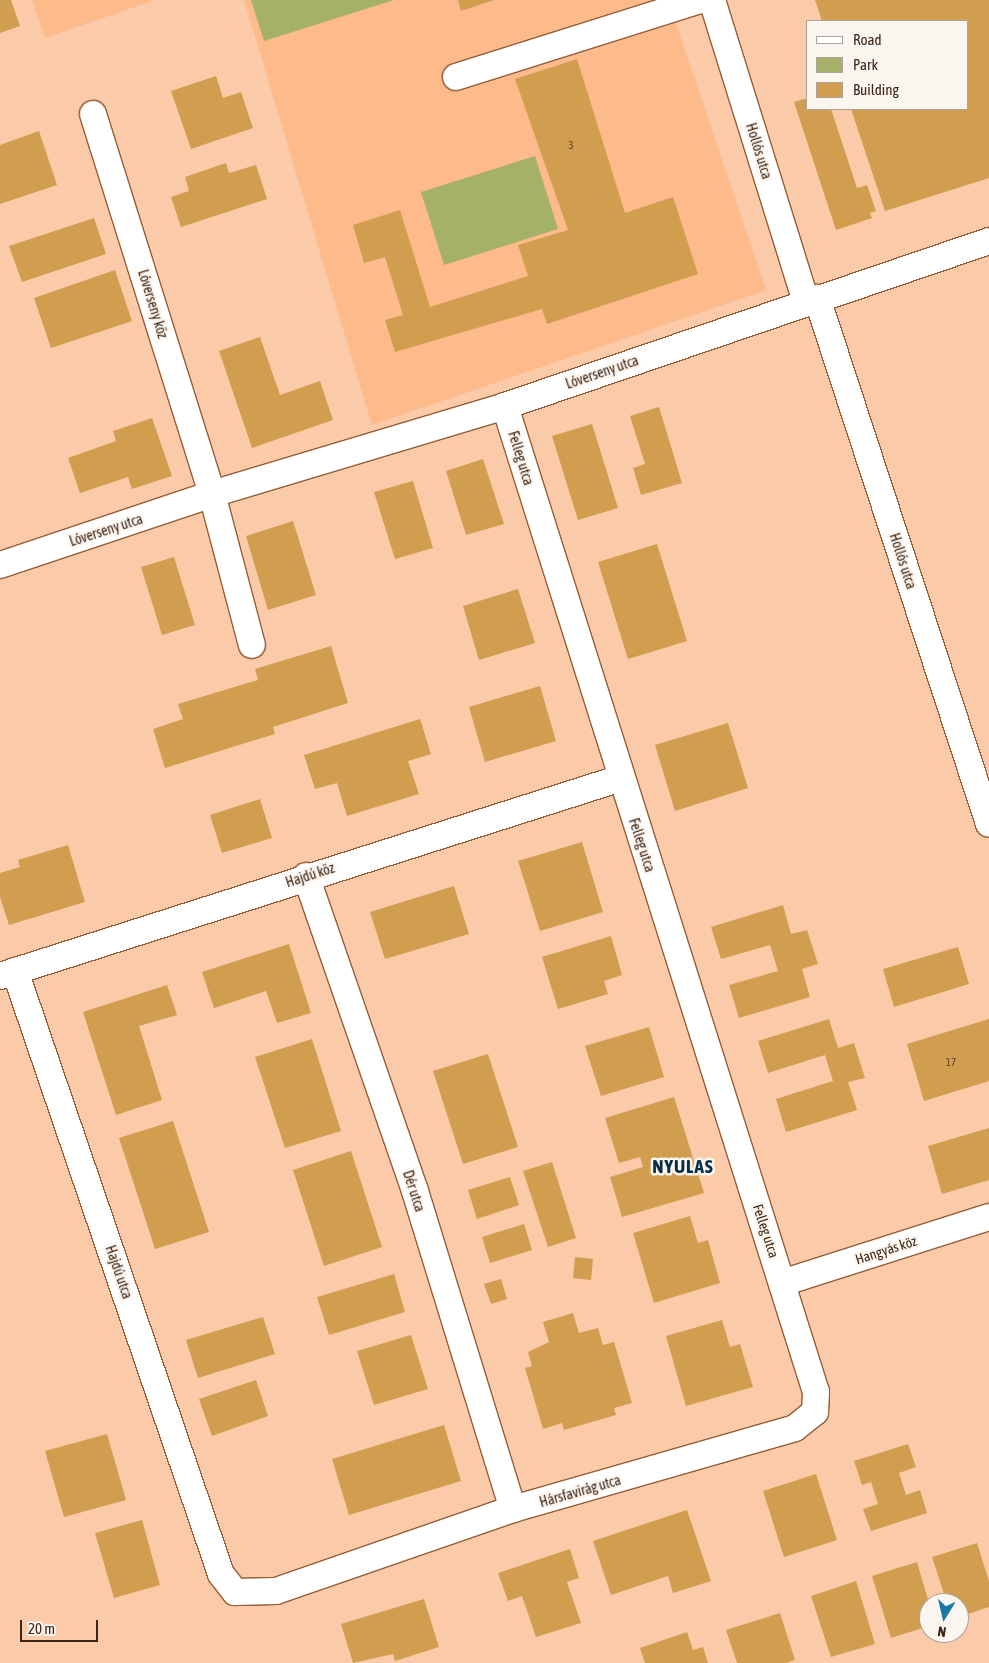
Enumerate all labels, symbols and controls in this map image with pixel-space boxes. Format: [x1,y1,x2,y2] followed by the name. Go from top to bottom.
[806,20,969,110] legend
[853,31,882,48] text: Road
[853,56,878,73] text: Park
[853,81,899,98] text: Building
[743,121,775,181] street label: Hollós utca
[568,138,574,152] house number: 3
[135,268,171,340] street label: Lóverseny köz
[563,352,641,392] street label: Lóverseny utca
[505,429,537,487] street label: Felleg utca
[67,510,145,550] street label: Lóverseny utca
[886,531,920,591] street label: Hollós utca
[625,816,659,874] street label: Felleg utca
[283,859,337,891] street label: Hajdú köz
[946,1055,956,1069] house number: 17
[651,1156,715,1178] district label: NYULAS
[399,1168,429,1214] street label: Dér utca
[749,1202,783,1260] street label: Felleg utca
[853,1232,919,1268] street label: Hangyás köz
[102,1243,136,1301] street label: Hajdú utca
[537,1471,623,1511] street label: Hársfavirág utca
[919,1593,969,1643] north arrow
[22,1610,100,1642] scale bar
[28,1620,55,1637] text: 20 m
[936,1623,947,1640] text: N

